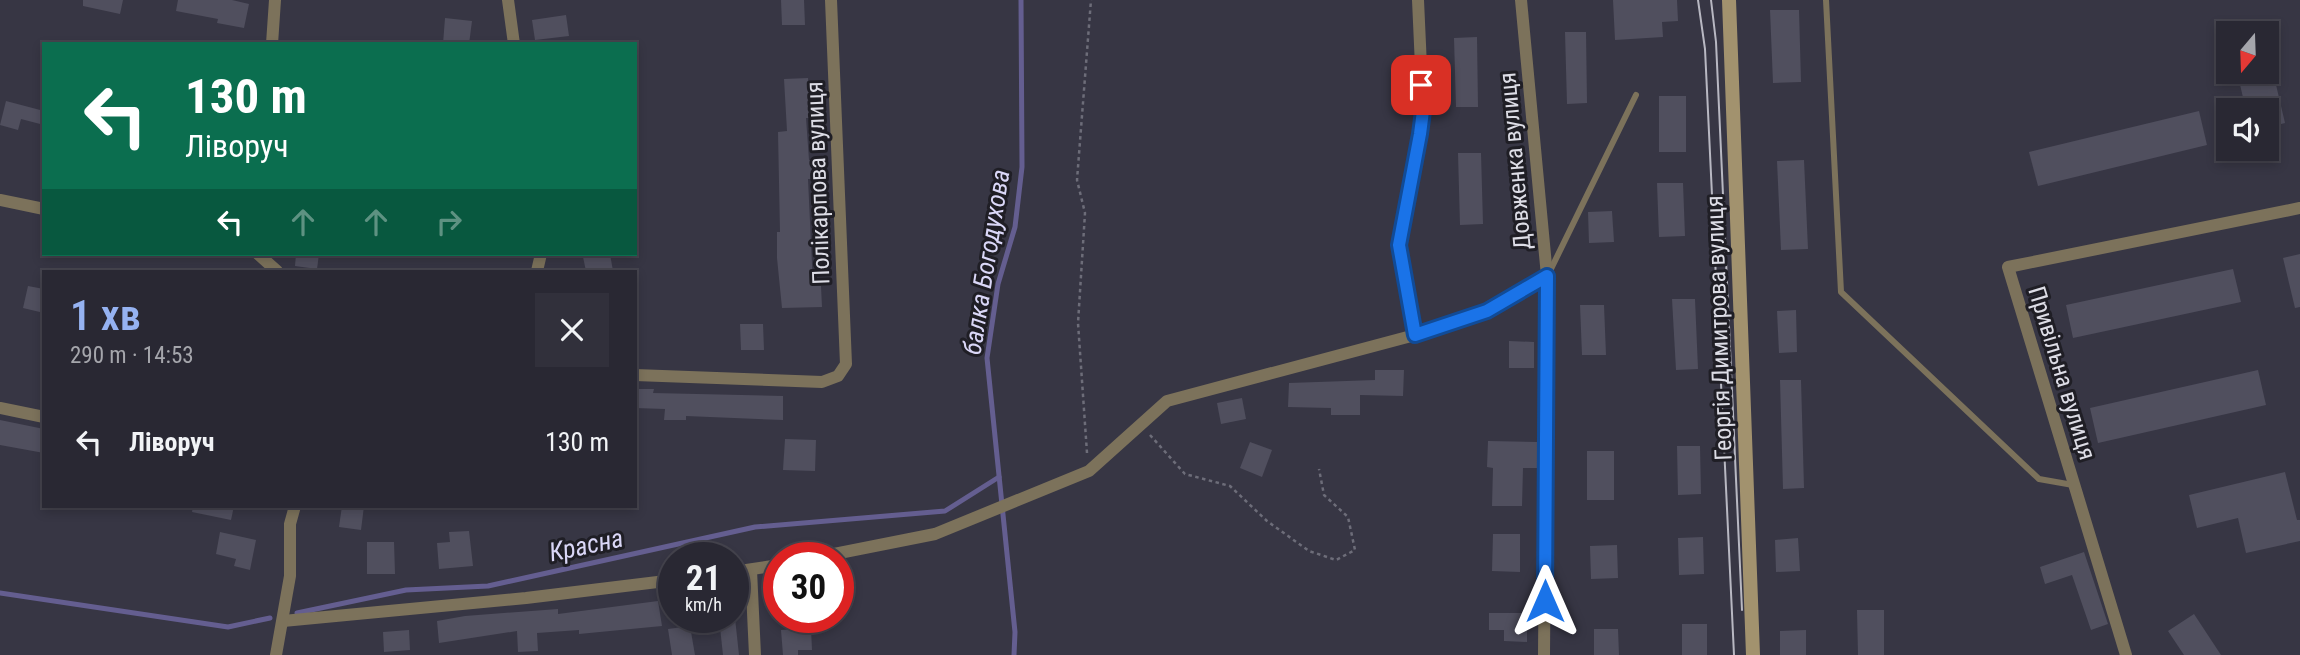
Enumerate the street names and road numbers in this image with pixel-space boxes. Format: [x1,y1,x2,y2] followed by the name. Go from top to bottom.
[1493,71,1537,251] street label: Довженка вулиця
[800,81,836,285] street label: Полікарпова вулиця
[1700,195,1738,461] street label: Георгія Димитрова вулиця
[2022,283,2102,463] street label: Привільна вулиця

